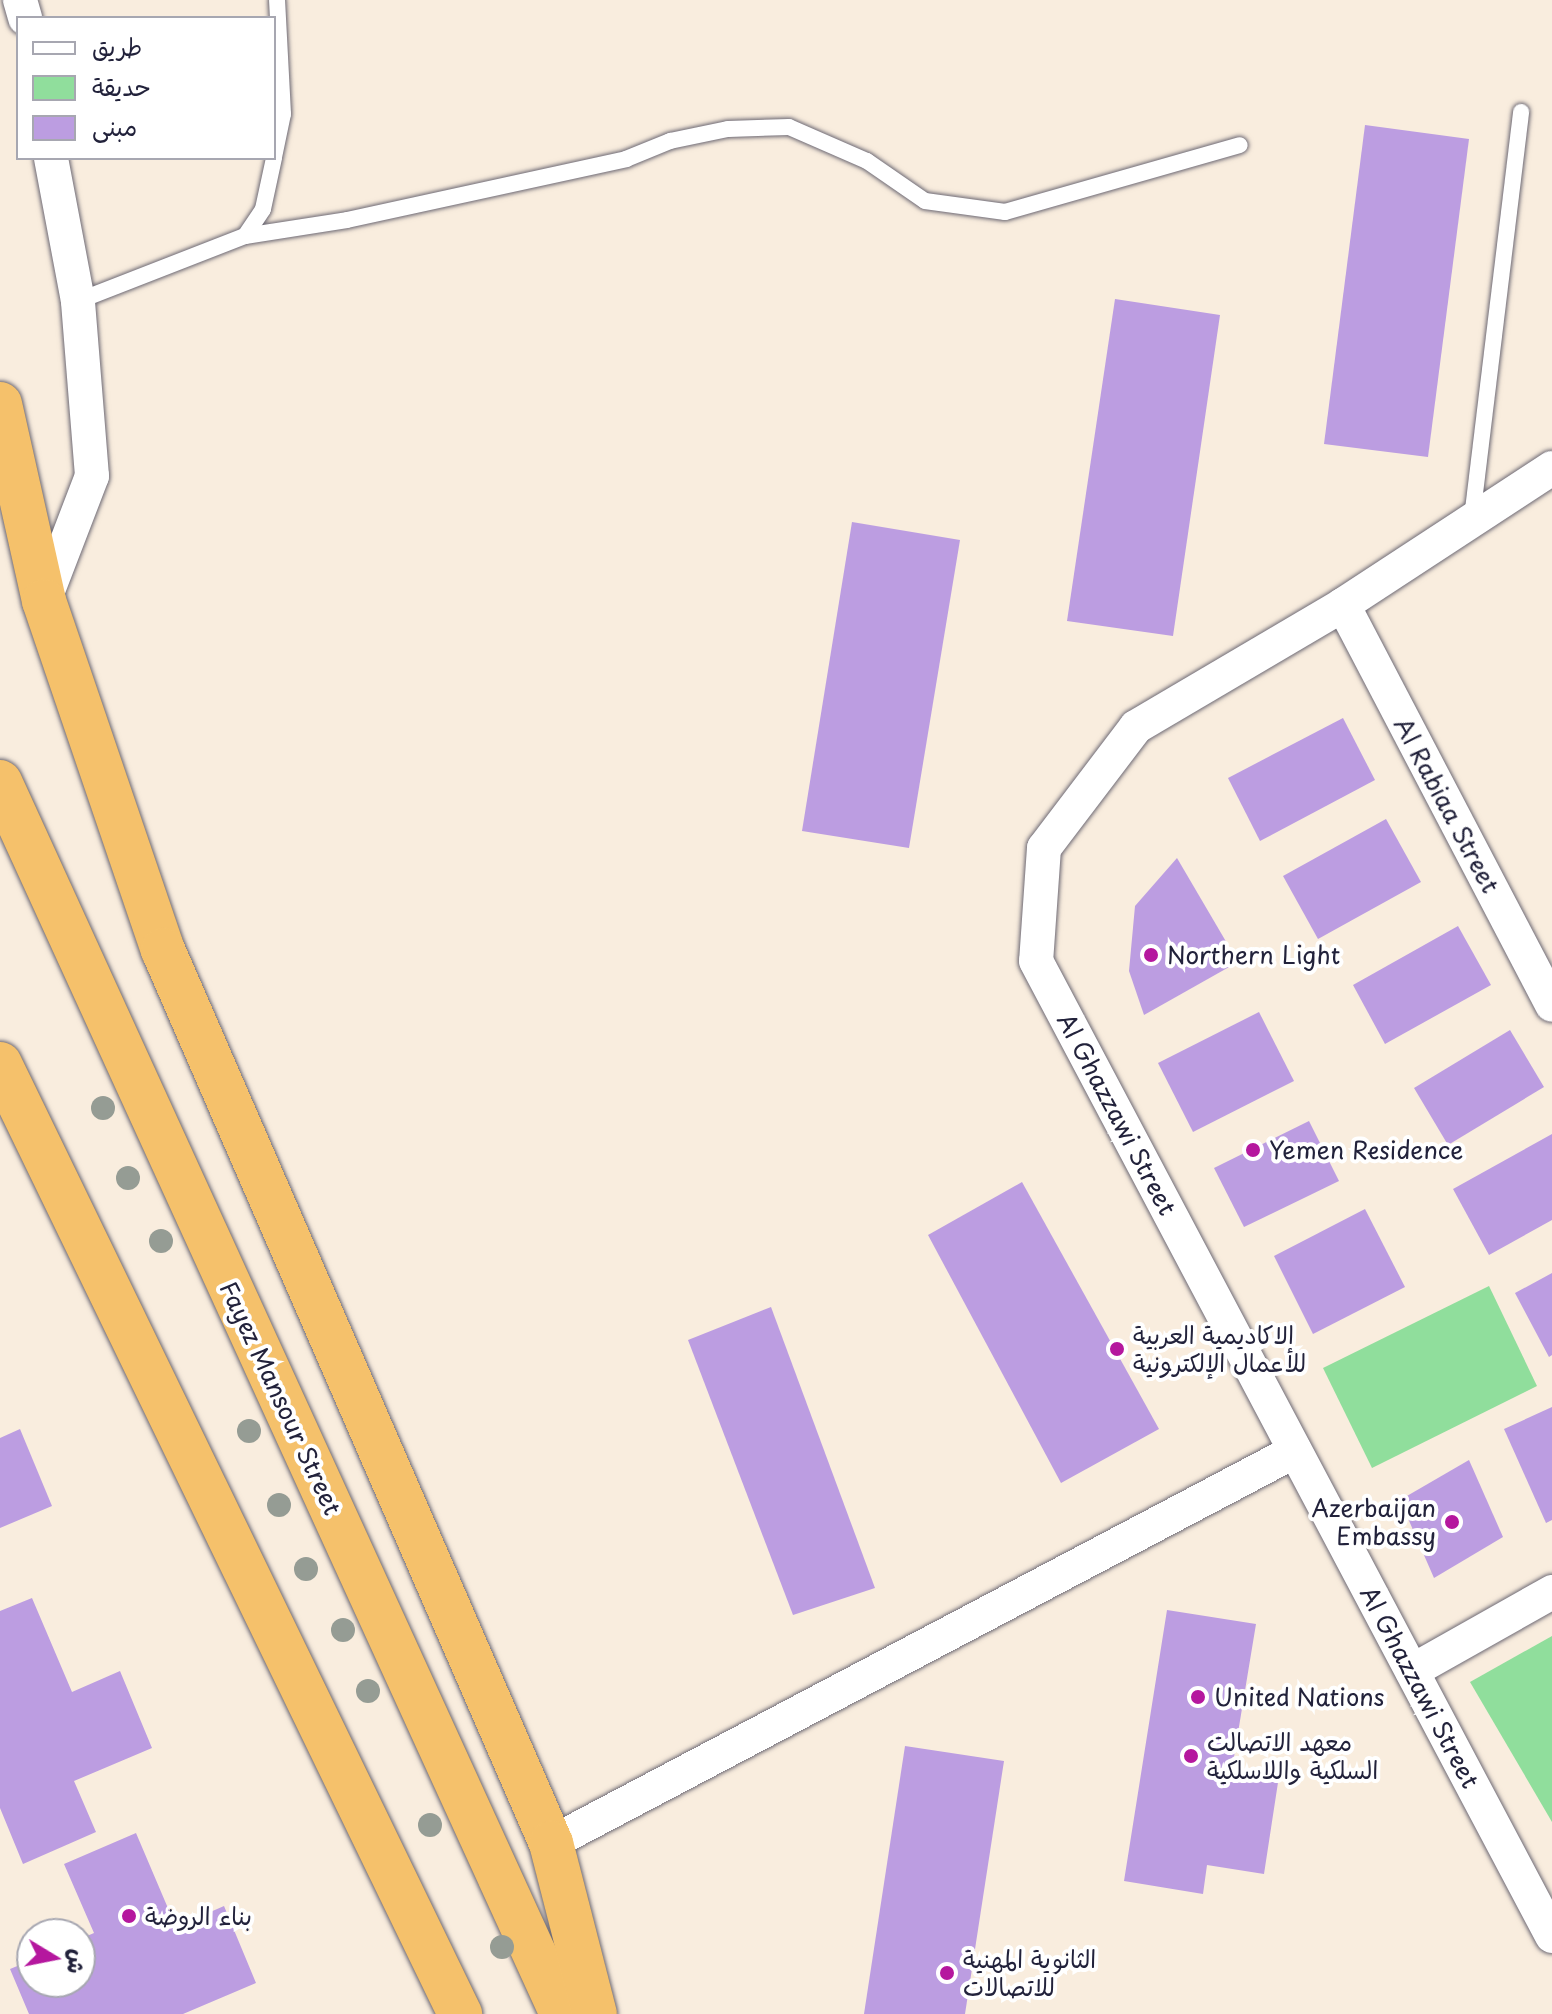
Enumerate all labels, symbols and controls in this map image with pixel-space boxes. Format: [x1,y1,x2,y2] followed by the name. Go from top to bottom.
[16,16,276,160] legend
[92,28,142,64] text: طريق
[92,68,151,104] text: حديقة
[92,108,137,144] text: مبنى
[1389,713,1505,897] street label: Al Rabiaa Street
[1167,941,1340,969] place label: Northern Light
[1142,946,1160,964] marker: Northern Light
[1051,1007,1183,1221] street label: Al Ghazzawi Street
[1269,1136,1464,1164] place label: Yemen Residence
[1244,1141,1262,1159] marker: Yemen Residence
[214,1276,348,1520] street label: Fayez Mansour Street
[1133,1321,1306,1377] place label: الاكاديمية العربية للأعمال الإلكترونية
[1108,1340,1126,1358] marker: الاكاديمية العربية للأعمال الإلكترونية
[1312,1494,1436,1550] place label: Azerbaijan Embassy
[1443,1513,1461,1531] marker: Azerbaijan Embassy
[1354,1580,1486,1794] street label: Al Ghazzawi Street
[1214,1683,1387,1711] place label: United Nations
[1189,1688,1207,1706] marker: United Nations
[1207,1728,1378,1784] place label: معهد الاتصالت السلكية واللاسلكية
[1182,1747,1200,1765] marker: معهد الاتصالت السلكية واللاسلكية
[145,1902,252,1930] place label: بناء الروضة
[120,1907,138,1925] marker: بناء الروضة
[16,1918,96,1998] north arrow
[963,1945,1096,2001] place label: الثانوية المهنية للاتصالات
[60,1947,97,1977] text: ش
[938,1964,956,1982] marker: الثانوية المهنية للاتصالات

